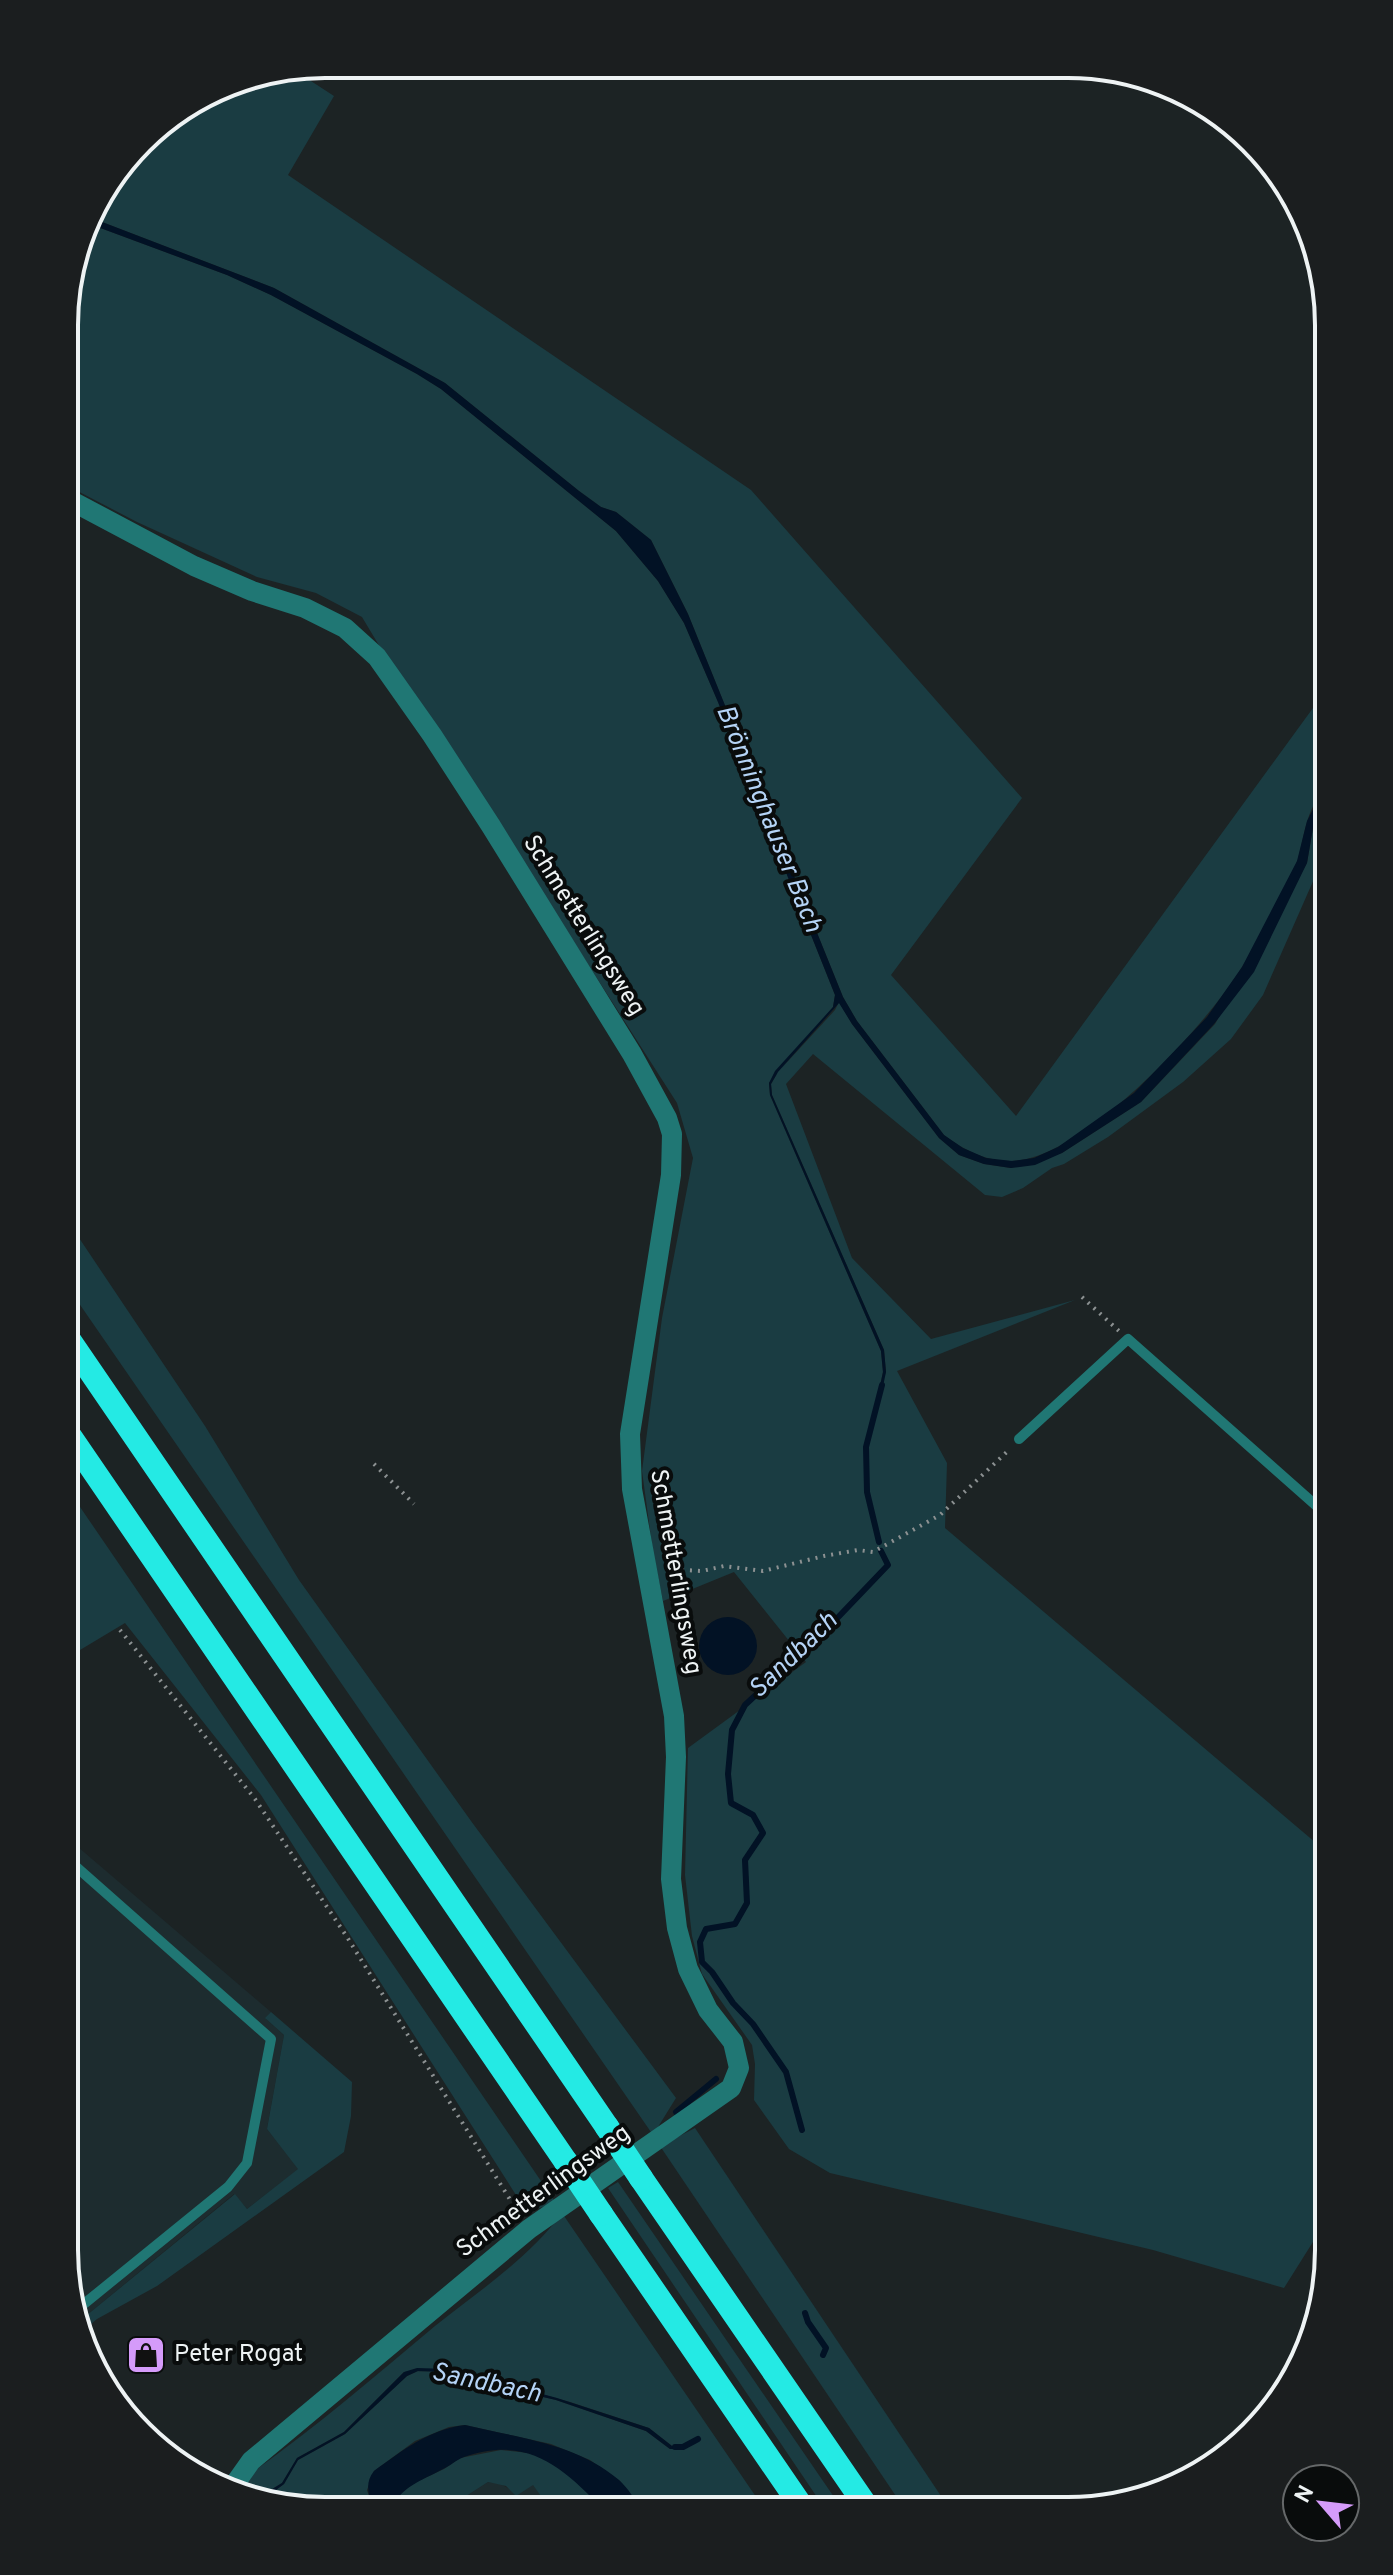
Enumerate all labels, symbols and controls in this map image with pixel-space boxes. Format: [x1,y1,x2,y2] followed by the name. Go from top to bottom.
[707,700,829,938] water label: Brönninghauser Bach
[515,830,651,1022] street label: Schmetterlingsweg
[642,1467,708,1677] street label: Schmetterlingsweg
[743,1606,845,1706] water label: Sandbach
[451,2119,637,2265] street label: Schmetterlingsweg
[125,2334,167,2376] shop icon: Peter Rogat
[174,2340,303,2370] place label: Peter Rogat
[428,2356,544,2412] water label: Sandbach
[1281,2463,1361,2543] north arrow
[1290,2481,1321,2508] text: N

